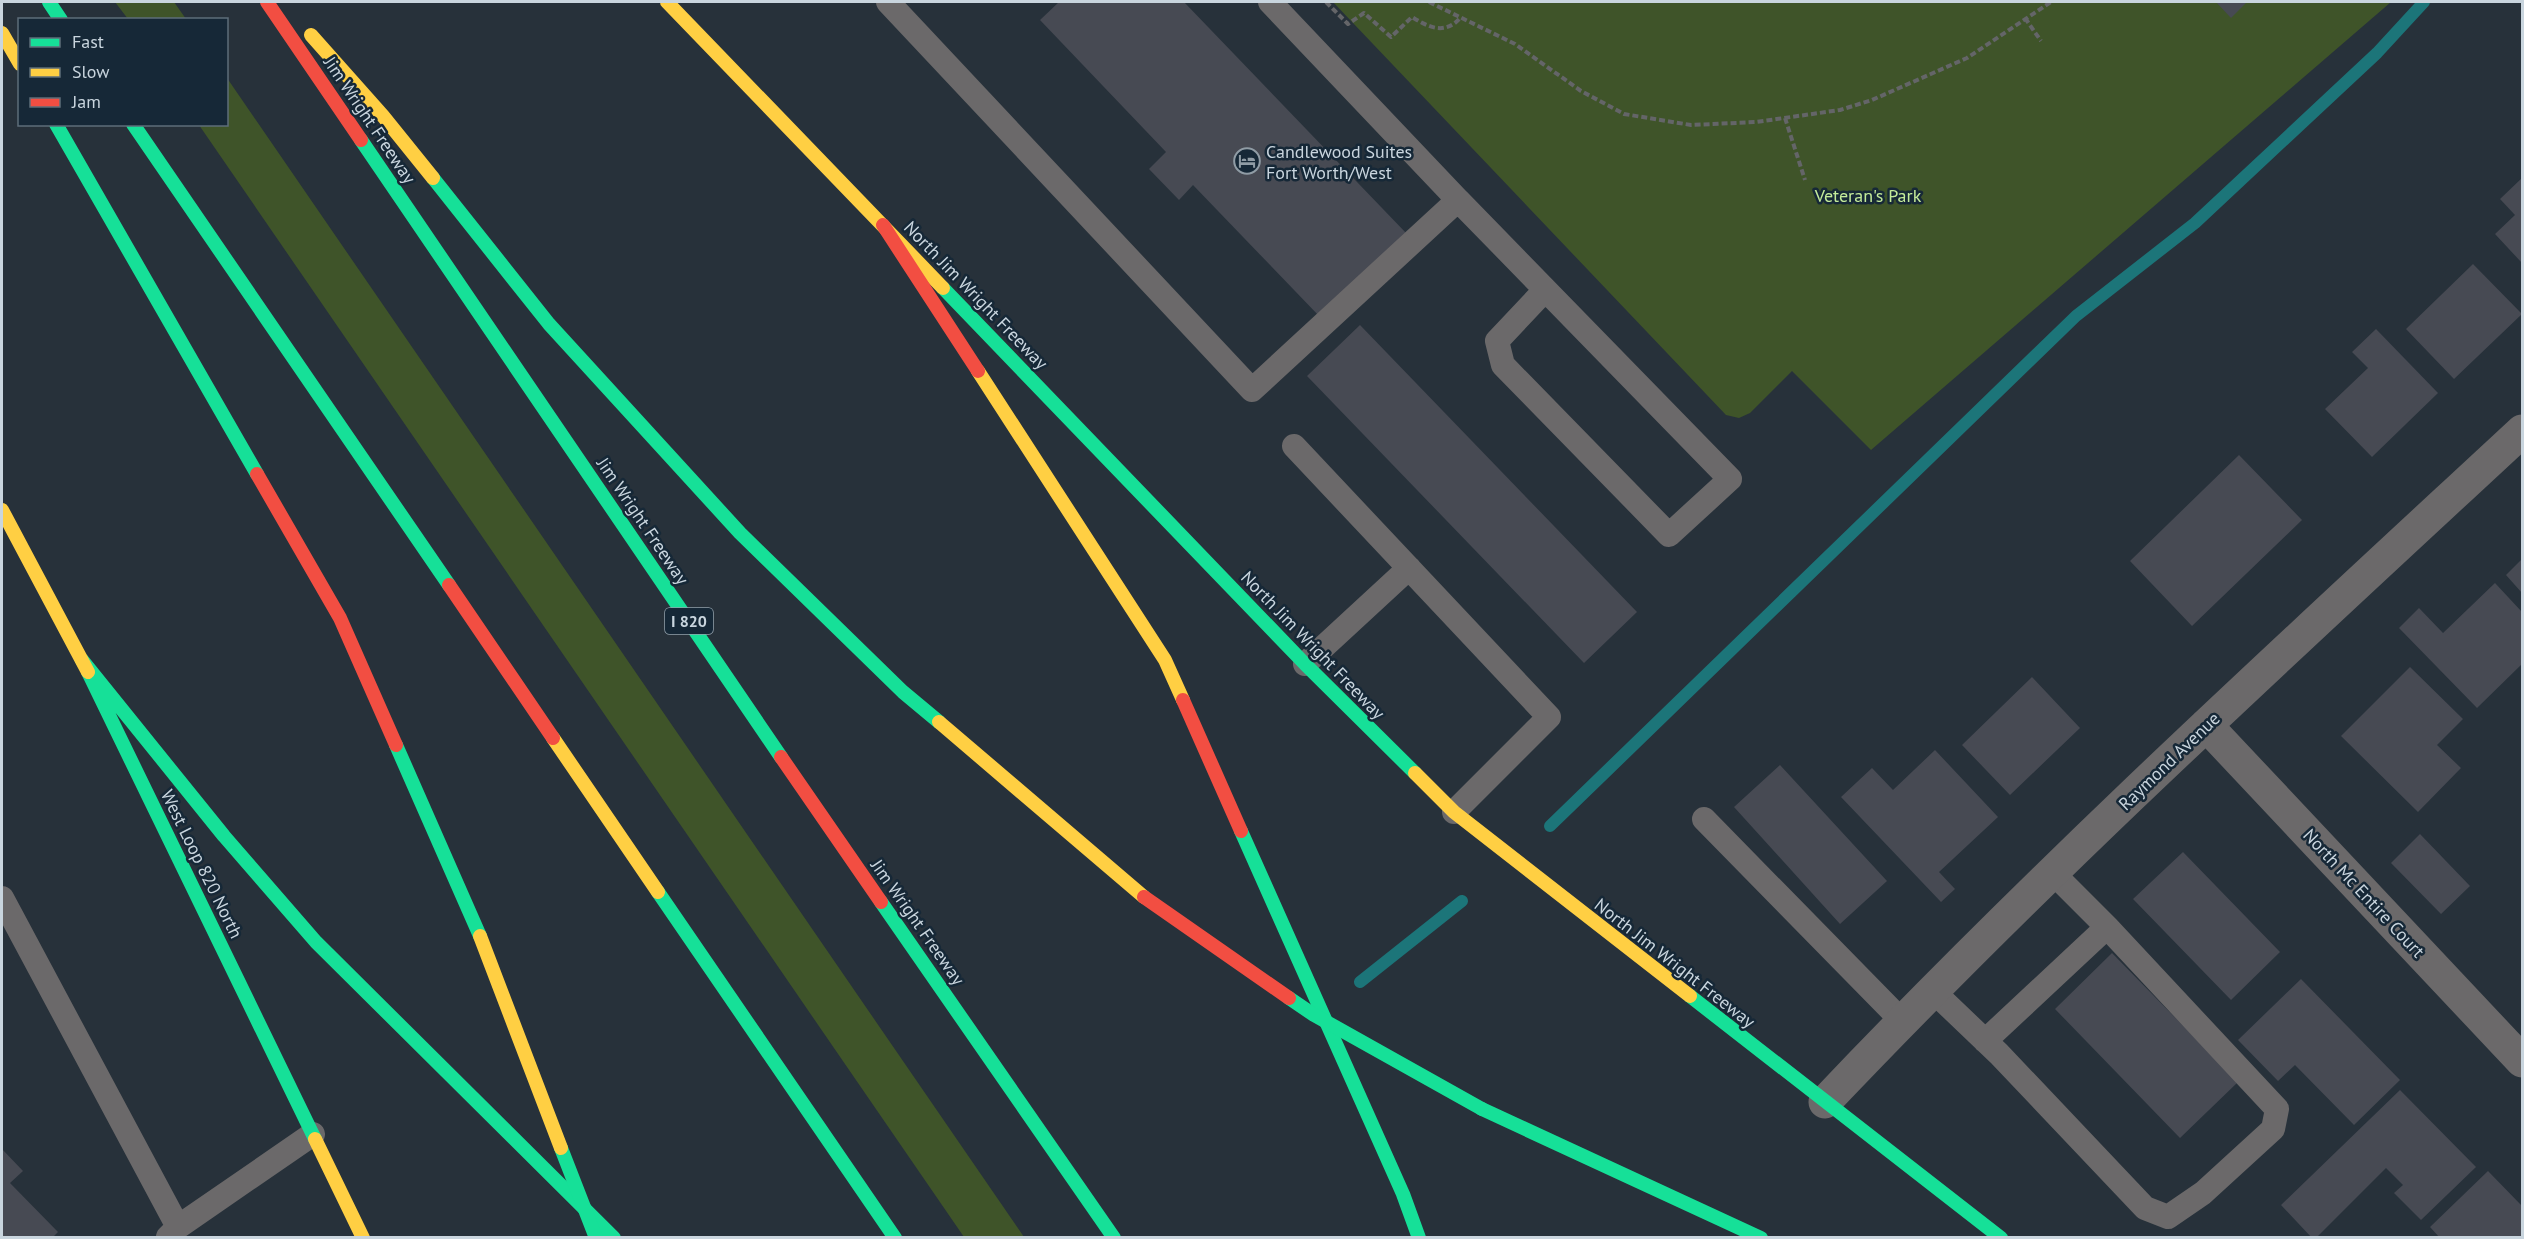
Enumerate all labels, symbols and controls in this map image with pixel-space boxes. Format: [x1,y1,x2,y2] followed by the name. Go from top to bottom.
[18,18,228,126] legend
[72,30,104,53] text: Fast
[318,51,421,189] street label: Jim Wright Freeway
[72,60,110,83] text: Slow
[71,90,101,113] text: Jam
[1266,140,1412,184] place label: Candlewood Suites Fort Worth/West
[1232,146,1262,176] hotel icon: Candlewood Suites Fort Worth/West
[1814,184,1922,207] park label: Veteran's Park
[899,216,1053,375] street label: North Jim Wright Freeway
[591,452,694,590] street label: Jim Wright Freeway
[1236,566,1390,725] street label: North Jim Wright Freeway
[665,608,713,634] road number: I 820
[2114,707,2224,815] street label: Raymond Avenue
[156,786,248,942] street label: West Loop 820 North
[2298,824,2430,962] street label: North Mc Entire Court
[865,854,970,990] street label: Jim Wright Freeway
[1590,893,1760,1033] street label: North Jim Wright Freeway

